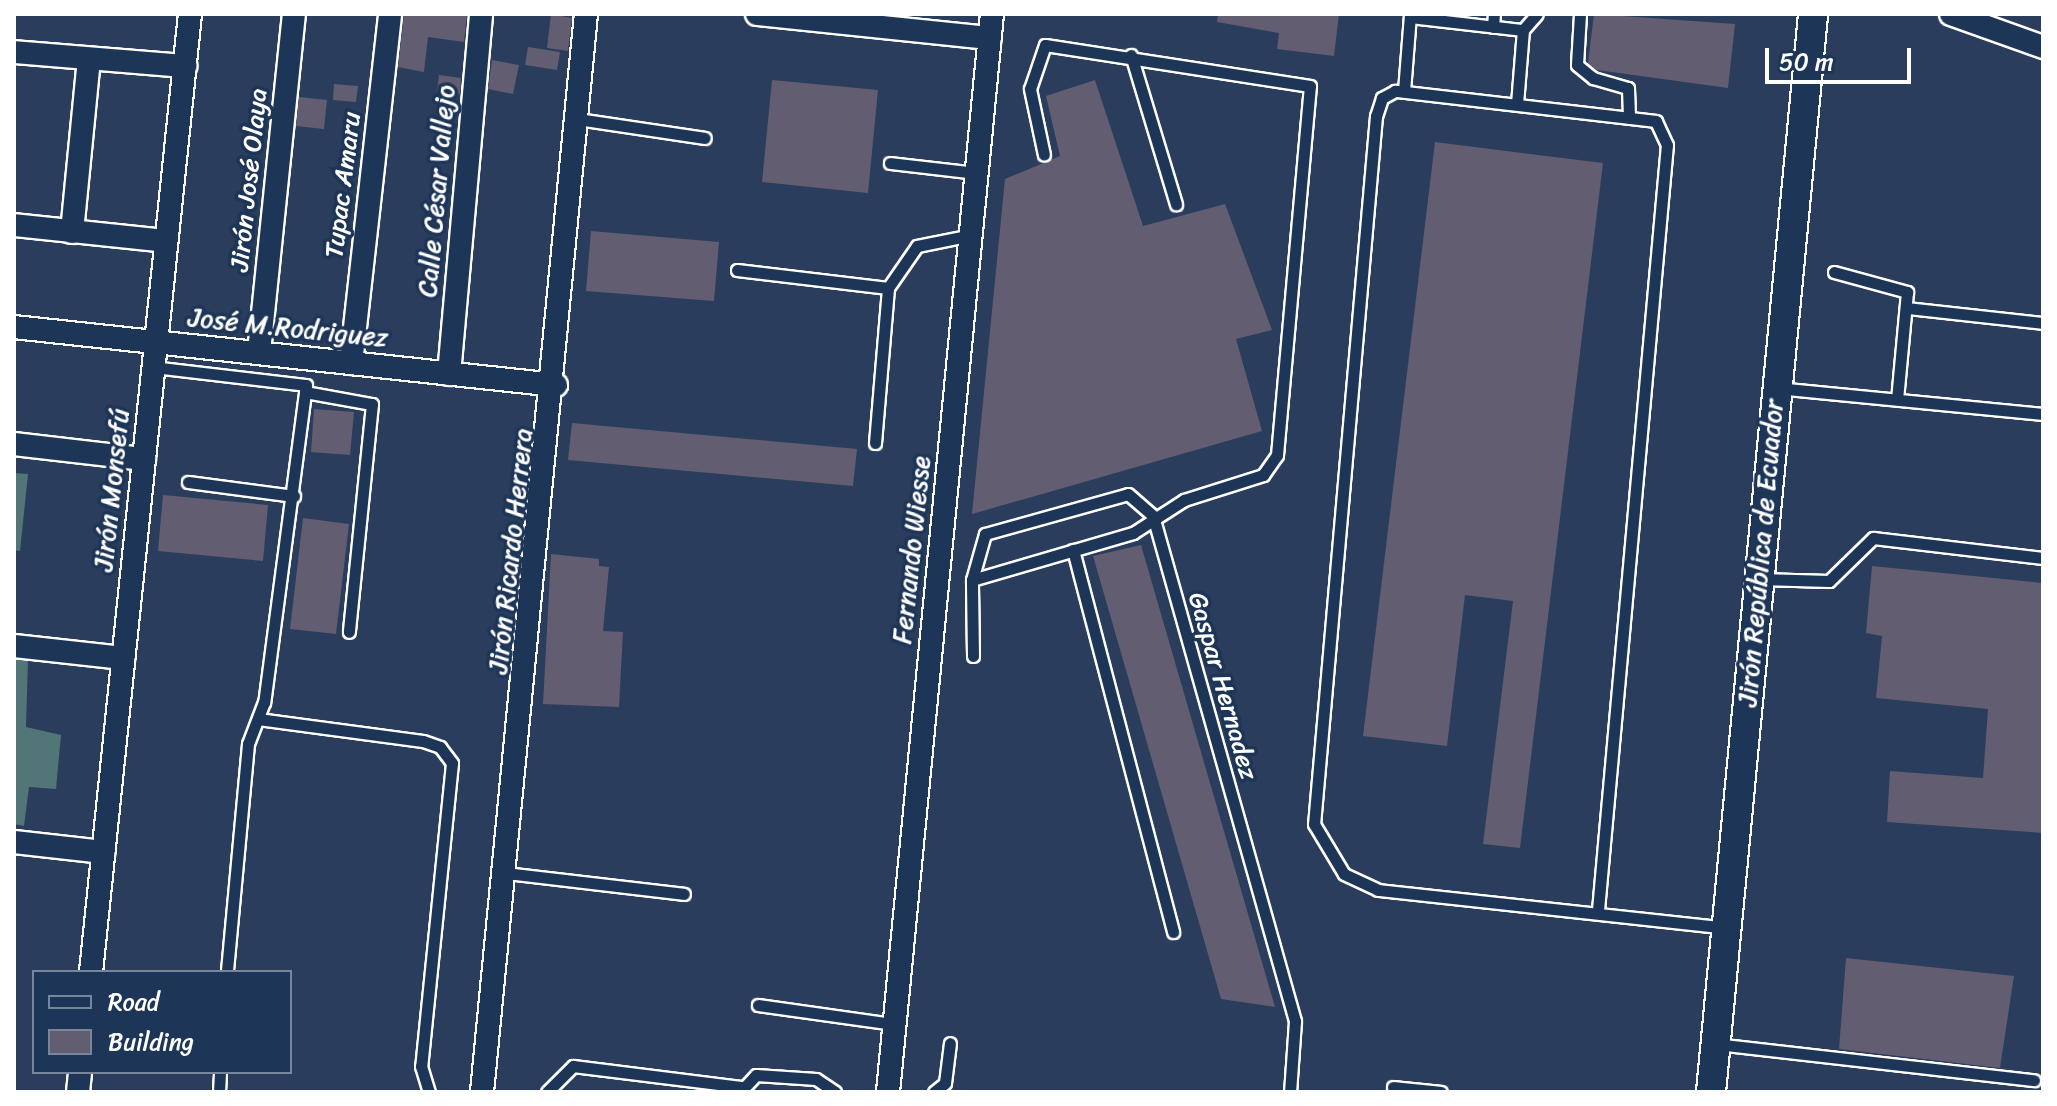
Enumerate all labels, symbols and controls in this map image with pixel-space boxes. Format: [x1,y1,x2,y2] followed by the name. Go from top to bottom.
[1769,32,1915,82] scale bar
[1779,41,1834,83] text: 50 m
[412,84,462,298] street label: Calle César Vallejo
[224,86,274,274] street label: Jirón José Olaya
[319,110,367,260] street label: Tupac Amaru
[187,302,389,354] street label: José M.Rodriguez
[1732,398,1790,708] street label: Jirón República de Ecuador
[88,407,136,573] street label: Jirón Monsefú
[483,426,539,676] street label: Jirón Ricardo Herrera
[887,454,937,646] street label: Fernando Wiesse
[1181,589,1265,783] street label: Gaspar Hernadez
[32,970,292,1074] legend
[108,981,159,1023] text: Road
[108,1021,194,1063] text: Building

